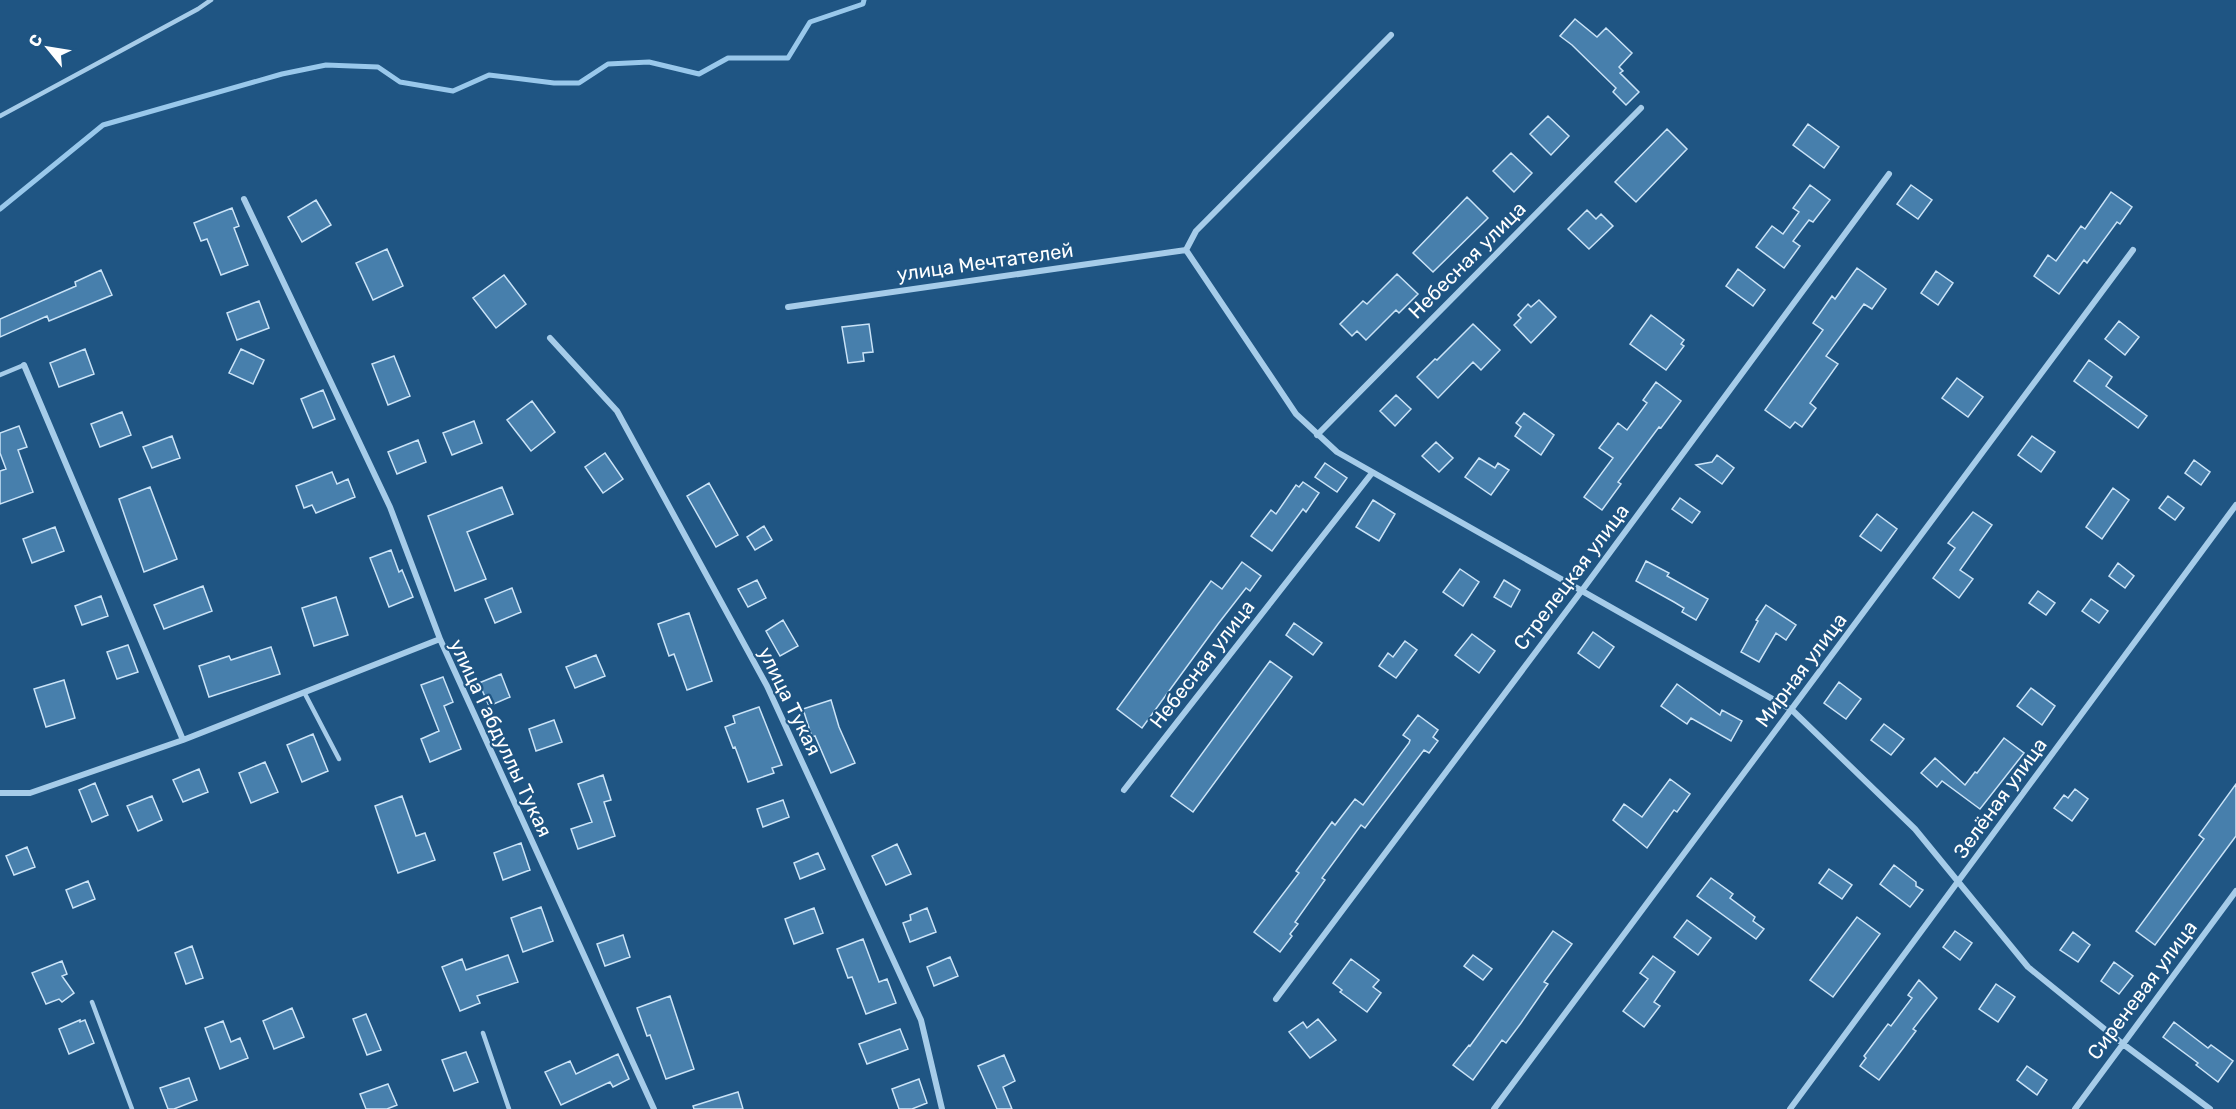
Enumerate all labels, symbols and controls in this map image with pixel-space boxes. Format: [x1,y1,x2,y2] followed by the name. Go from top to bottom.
[18,18,78,78] north arrow
[24,31,46,50] text: С
[1403,196,1531,324] street label: Небесная улица
[895,238,1075,286] street label: улица Мечтателей
[1508,499,1634,655] street label: Стрелецкая улица
[1145,595,1259,733] street label: Небесная улица
[1750,608,1852,732] street label: Мирная улица
[445,635,557,841] street label: улица Габдуллы Тукая
[753,643,827,759] street label: улица Тукая
[1948,733,2052,863] street label: Зелёная улица
[2082,916,2202,1064] street label: Сиреневая улица

